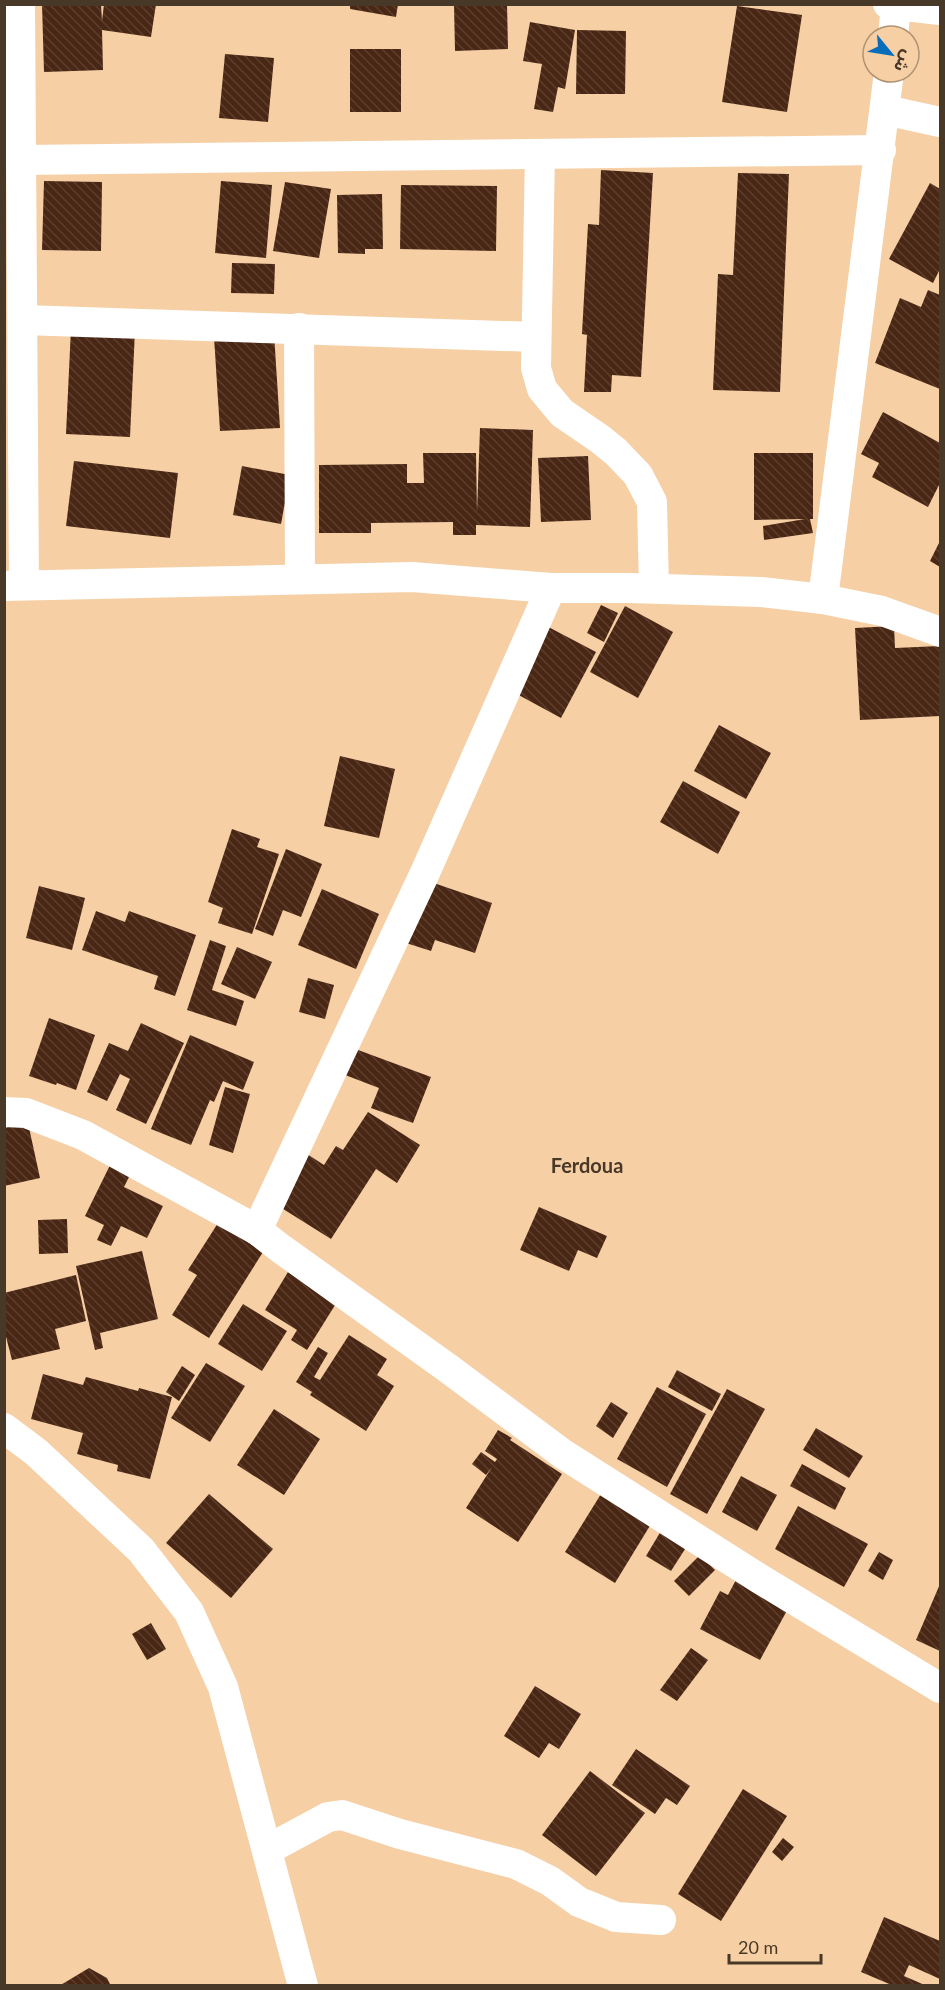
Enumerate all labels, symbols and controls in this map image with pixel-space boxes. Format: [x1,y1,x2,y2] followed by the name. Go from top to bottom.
[861,24,921,84] north arrow
[890,47,918,76] text: ش
[551,1153,623,1177] district label: Ferdoua
[729,1927,820,1965] scale bar
[738,1936,778,1958] text: 20 m

